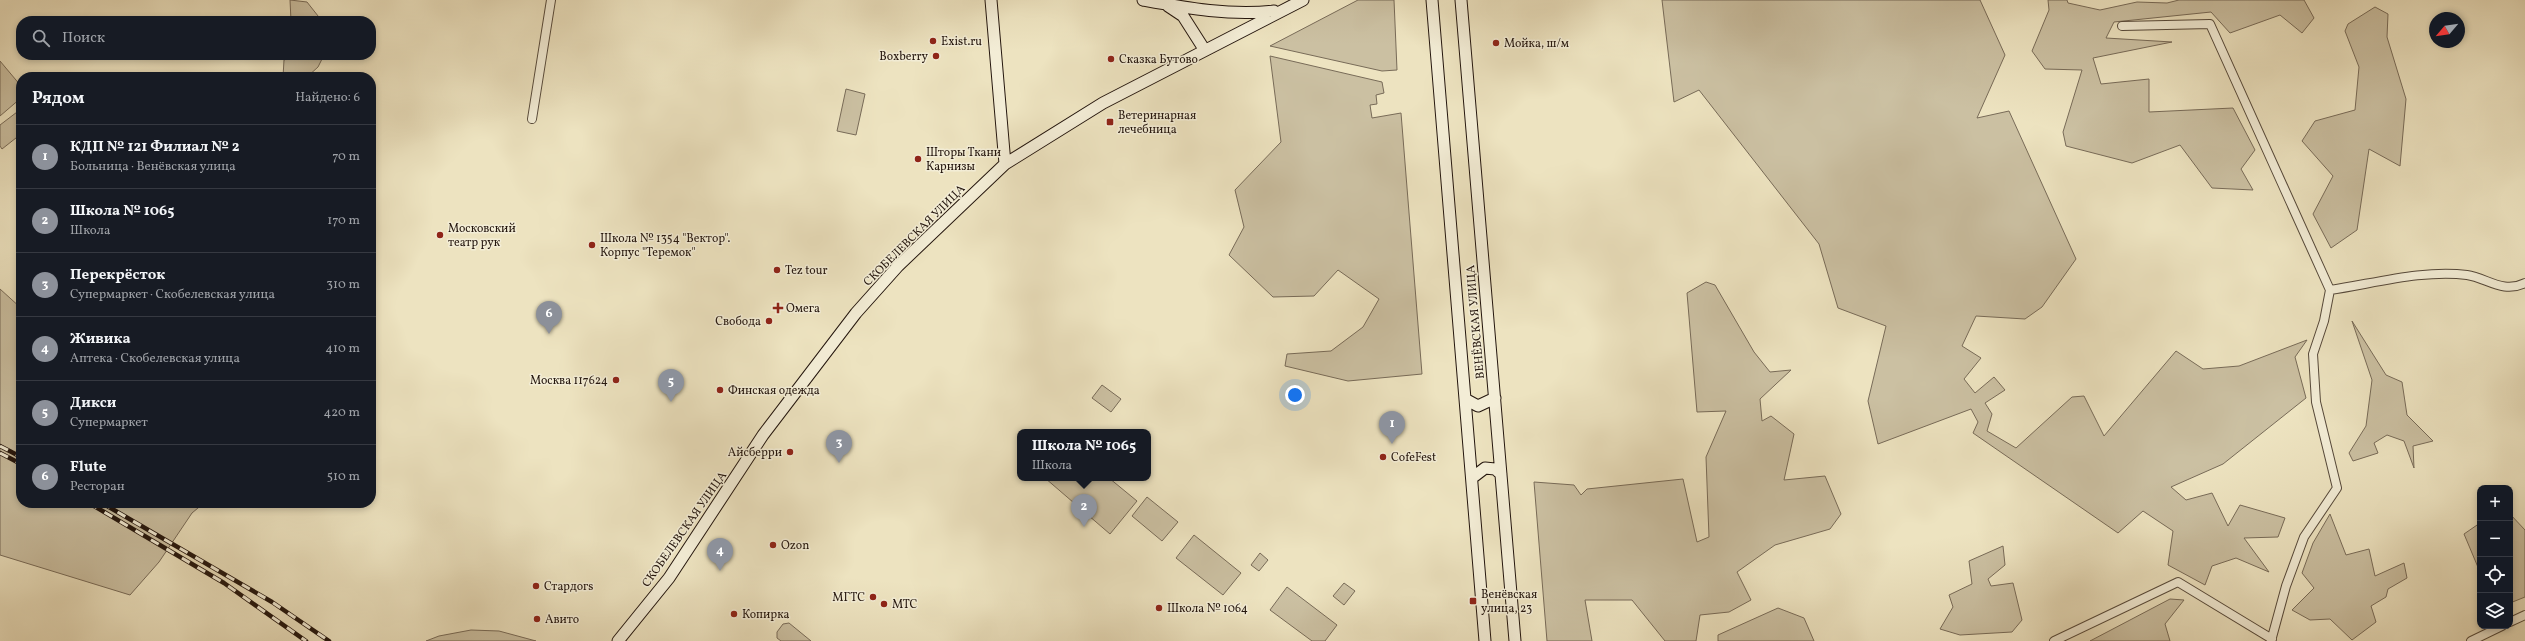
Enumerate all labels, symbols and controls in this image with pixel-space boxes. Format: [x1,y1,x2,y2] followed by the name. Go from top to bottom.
[2429,12,2465,48] north arrow
[16,16,376,60] search box
[30,27,52,49] icon: search
[62,28,105,49] text: Поиск
[941,34,982,50] place label: Exist.ru
[928,36,938,46] marker: Exist.ru
[1504,36,1569,52] place label: Мойка, ш/м
[1491,38,1501,48] marker: Мойка, ш/м
[879,49,928,65] place label: Boxberry
[931,51,941,61] marker: Boxberry
[1119,52,1198,68] place label: Сказка Бутово
[1106,54,1116,64] marker: Сказка Бутово
[32,87,85,110] text: Рядом
[295,89,360,107] text: Найдено: 6
[1118,108,1196,138] place label: Ветеринарная лечебница
[1105,117,1115,127] marker: Ветеринарная лечебница
[70,137,240,158] text: КДП № 121 Филиал № 2
[926,145,1001,175] place label: Шторы Ткани Карнизы
[42,148,48,166] text: 1
[332,148,360,166] text: 70 m
[913,154,923,164] marker: Шторы Ткани Карнизы
[70,158,236,176] text: Больница · Венёвская улица
[860,181,969,290] street label: СКОБЕЛЕВСКАЯ УЛИЦА
[70,201,175,222] text: Школа № 1065
[42,212,48,230] text: 2
[327,212,360,230] text: 170 m
[448,221,516,251] place label: Московский театр рук
[70,222,110,240] text: Школа
[435,230,445,240] marker: Московский театр рук
[600,231,730,261] place label: Школа № 1354 "Вектор". Корпус "Теремок"
[587,240,597,250] marker: Школа № 1354 "Вектор". Корпус "Теремок"
[785,263,828,279] place label: Tez tour
[1462,264,1489,380] street label: ВЕНЁВСКАЯ УЛИЦА
[70,265,165,286] text: Перекрёсток
[772,265,782,275] marker: Tez tour
[42,276,48,294] text: 3
[326,276,360,294] text: 310 m
[70,286,275,304] text: Супермаркет · Скобелевская улица
[536,301,562,334] pin: 6
[786,301,820,317] place label: Омега
[773,303,783,313] marker: Омега
[715,314,761,330] place label: Свобода
[764,316,774,326] marker: Свобода
[70,329,131,350] text: Живика
[41,340,49,358] text: 4
[325,340,360,358] text: 410 m
[70,350,240,368] text: Аптека · Скобелевская улица
[658,369,684,402] pin: 5
[530,373,608,389] place label: Москва 117624
[611,375,621,385] marker: Москва 117624
[728,383,820,399] place label: Финская одежда
[715,385,725,395] marker: Финская одежда
[1285,385,1305,405] your location
[70,393,116,414] text: Дикси
[42,404,48,422] text: 5
[323,404,360,422] text: 420 m
[1379,411,1405,444] pin: 1
[70,414,148,432] text: Супермаркет
[1017,429,1151,481] popup
[826,430,852,463] pin: 3
[1032,436,1136,457] text: Школа № 1065
[728,445,782,461] place label: Айсберри
[785,447,795,457] marker: Айсберри
[1391,450,1436,466] place label: CofeFest
[1378,452,1388,462] marker: CofeFest
[70,457,106,478] text: Flute
[1032,457,1072,475] text: Школа
[41,468,49,486] text: 6
[327,468,360,486] text: 510 m
[639,468,731,591] street label: СКОБЕЛЕВСКАЯ УЛИЦА
[70,478,125,496] text: Ресторан
[2477,485,2513,629] map controls
[2477,485,2513,521] button: +
[1071,494,1097,527] pin: 2
[2477,521,2513,557] button: −
[707,538,733,571] pin: 4
[781,538,809,554] place label: Ozon
[768,540,778,550] marker: Ozon
[2477,557,2513,593] button: locate
[544,579,593,595] place label: Стардогs
[531,581,541,591] marker: Стардогs
[1481,587,1537,617] place label: Венёвская улица, 23
[832,590,865,606] place label: МГТС
[868,592,878,602] marker: МГТС
[2477,593,2513,629] button: layers
[1468,596,1478,606] marker: Венёвская улица, 23
[892,597,918,613] place label: МТС
[879,599,889,609] marker: МТС
[1167,601,1248,617] place label: Школа № 1064
[1154,603,1164,613] marker: Школа № 1064
[742,607,790,623] place label: Копирка
[729,609,739,619] marker: Копирка
[545,612,579,628] place label: Авито
[532,614,542,624] marker: Авито

